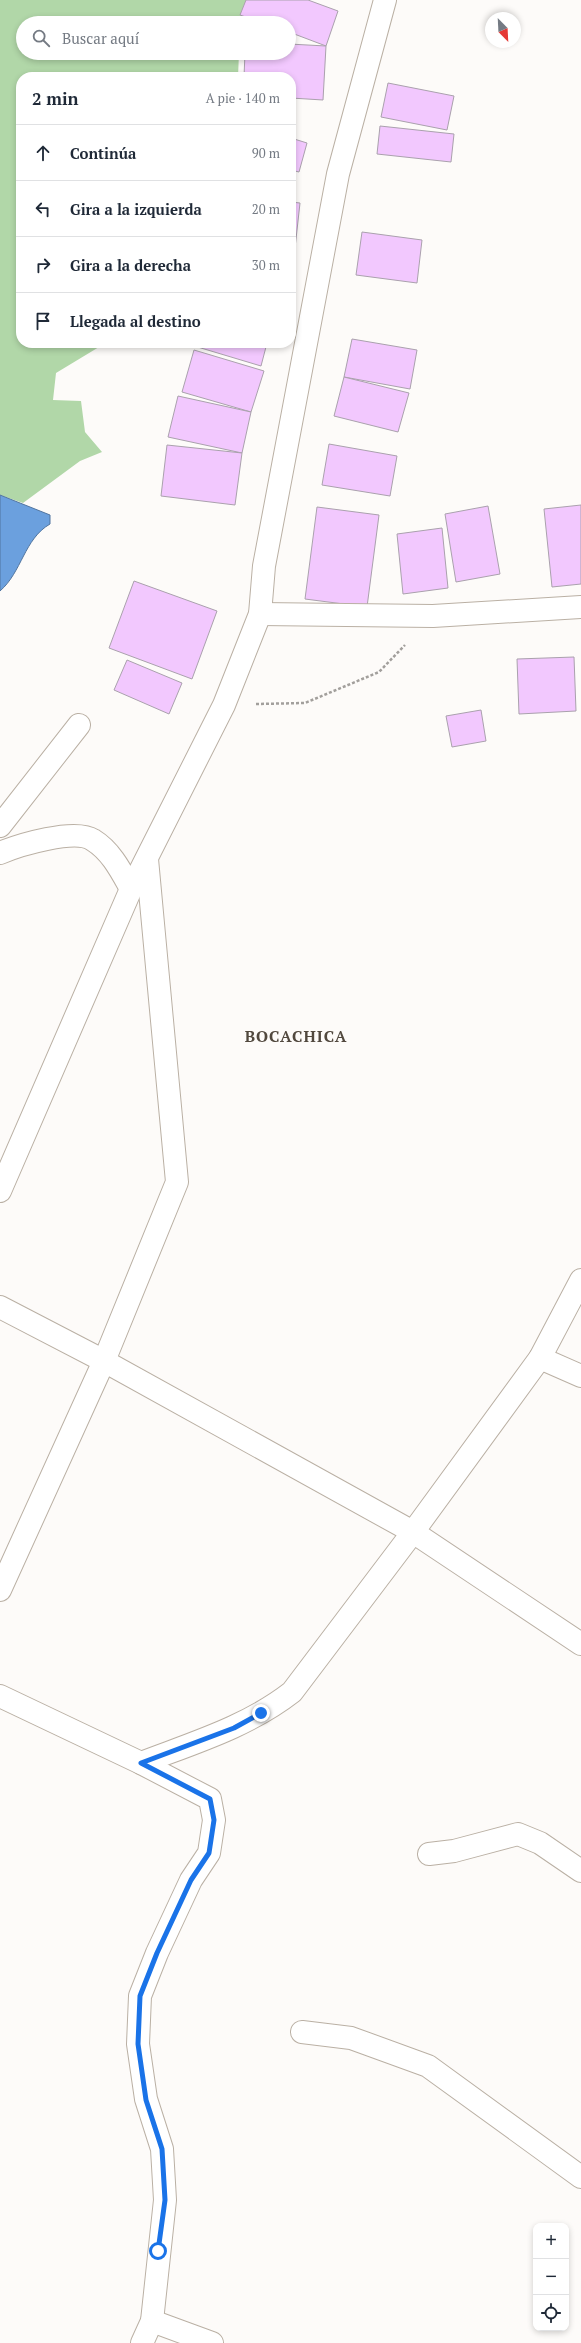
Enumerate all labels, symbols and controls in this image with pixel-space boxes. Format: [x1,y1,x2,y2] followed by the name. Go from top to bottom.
[485,12,521,48] north arrow
[16,16,296,60] search box
[30,27,52,49] icon: search
[62,28,139,48] text: Buscar aquí
[32,87,79,110] text: 2 min
[206,89,280,107] text: A pie · 140 m
[32,142,54,164] icon: ahead
[70,143,136,163] text: Continúa
[252,144,280,162] text: 90 m
[32,198,54,220] icon: left
[70,199,202,219] text: Gira a la izquierda
[252,200,280,218] text: 20 m
[32,254,54,276] icon: right
[70,255,191,275] text: Gira a la derecha
[252,256,280,274] text: 30 m
[32,310,54,332] icon: arrive
[70,311,201,331] text: Llegada al destino
[245,1025,347,1047] district label: BOCACHICA
[252,1704,270,1722] route end
[533,2223,569,2331] map controls
[533,2223,569,2259] button: +
[149,2242,167,2260] route start
[533,2259,569,2295] button: −
[533,2295,569,2331] button: locate

